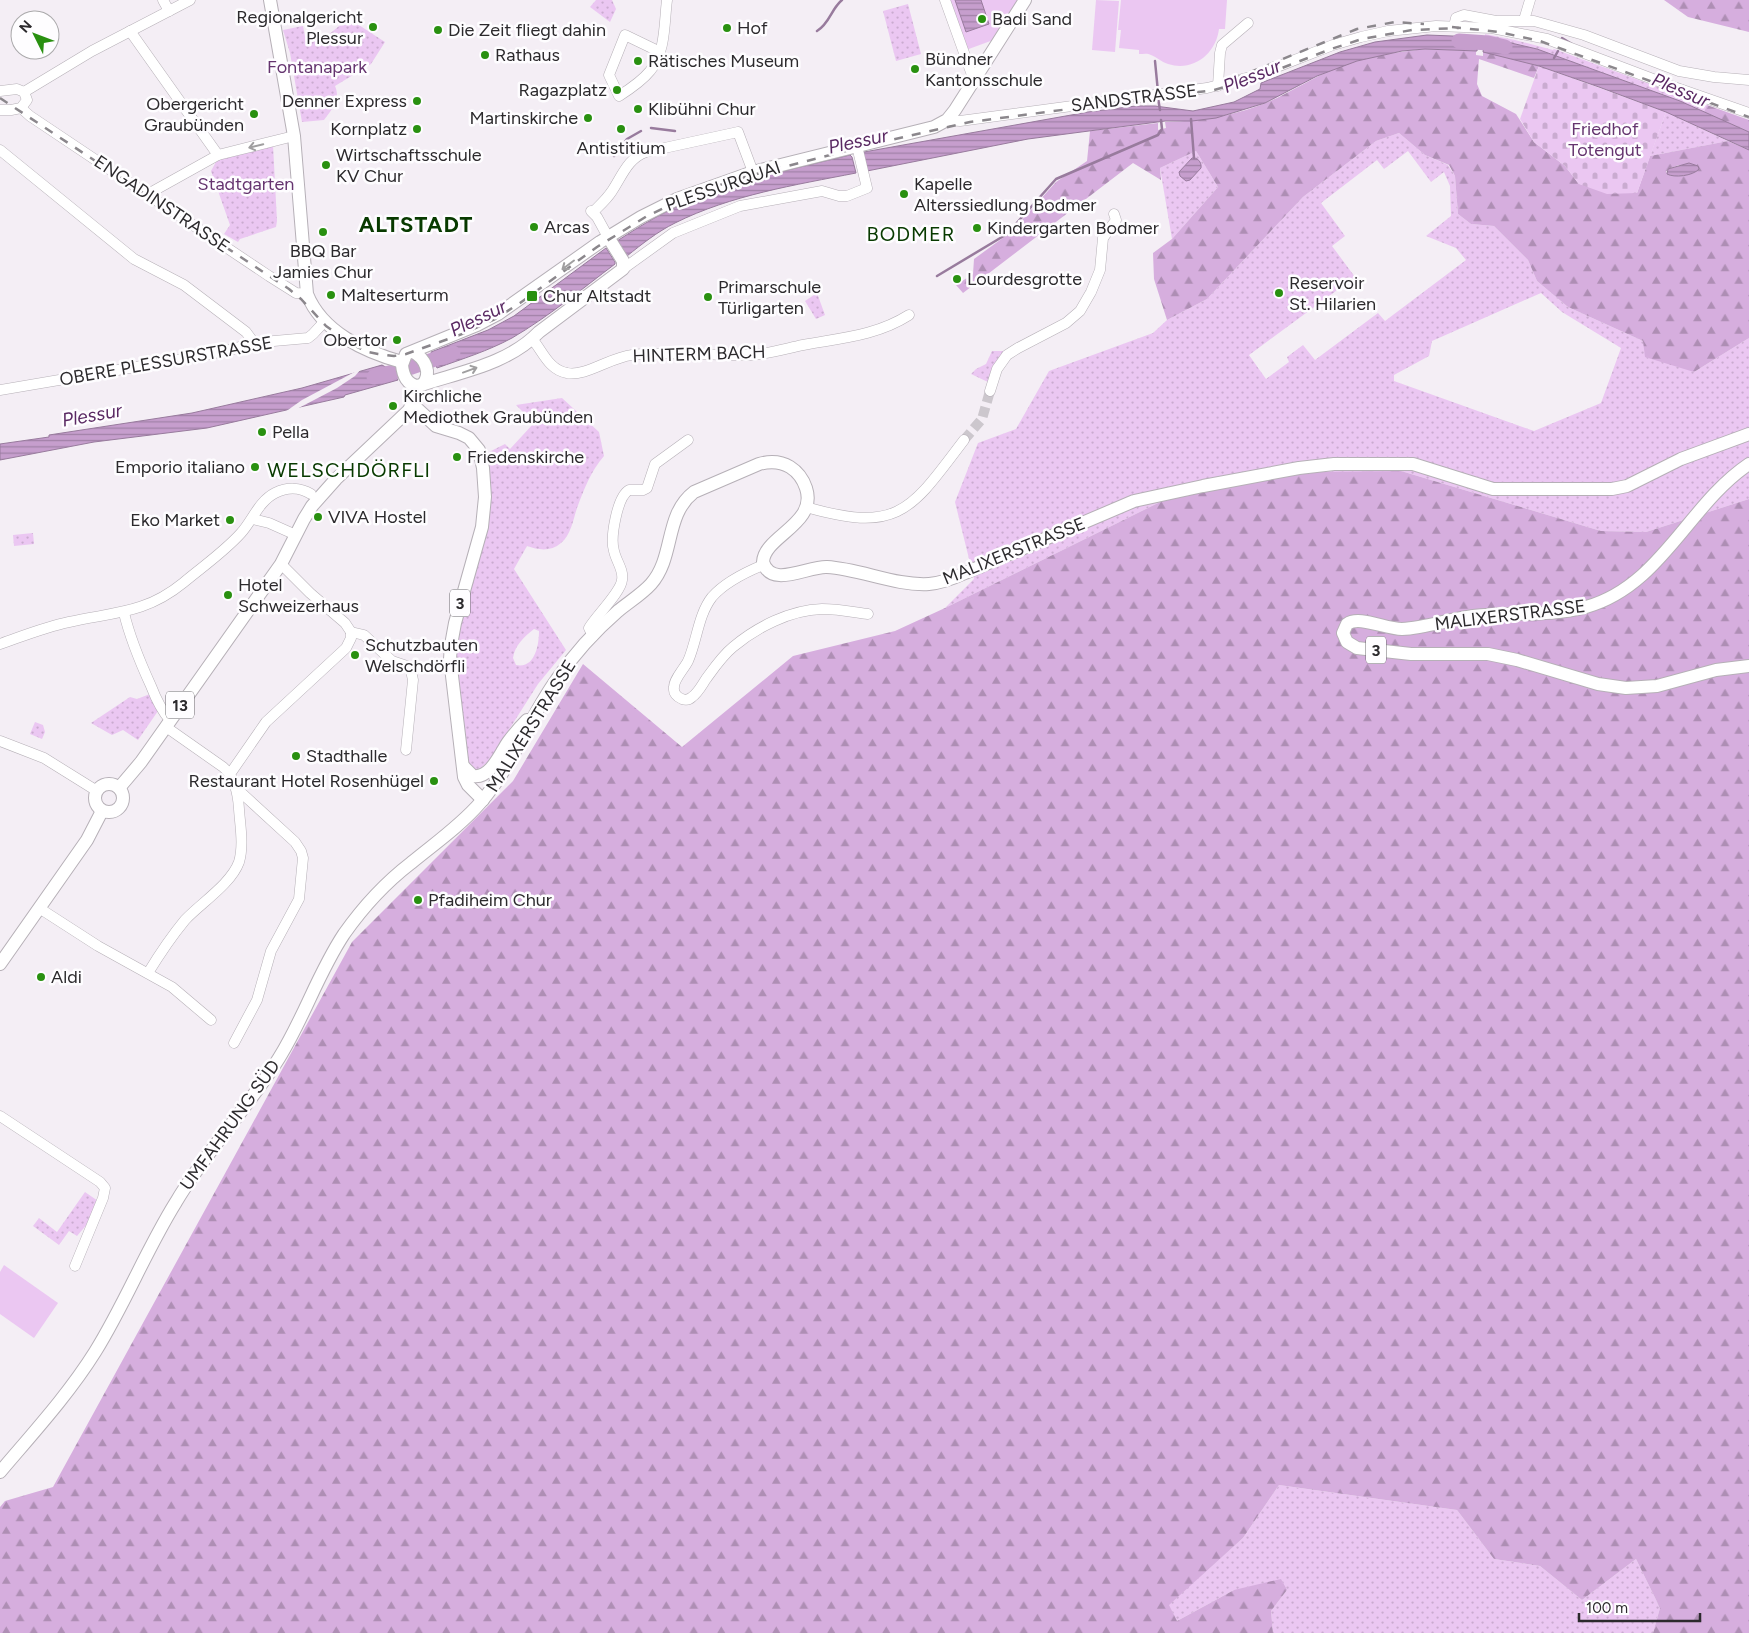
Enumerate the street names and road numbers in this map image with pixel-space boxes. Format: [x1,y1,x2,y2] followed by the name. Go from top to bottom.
[1070,79,1198,117] street label: SANDSTRASSE
[90,150,234,258] street label: ENGADINSTRASSE
[663,156,783,216] street label: PLESSURQUAI
[58,331,274,391] street label: OBERE PLESSURSTRASSE
[632,341,766,367] street label: HINTERM BACH
[939,512,1089,590] street label: MALIXERSTRASSE
[450,590,470,616] road number: 3
[1433,595,1587,635] street label: MALIXERSTRASSE
[1366,636,1386,664] road number: 3
[481,656,581,796] street label: MALIXERSTRASSE
[166,692,194,718] road number: 13
[175,1056,285,1194] street label: UMFAHRUNG SÜD

